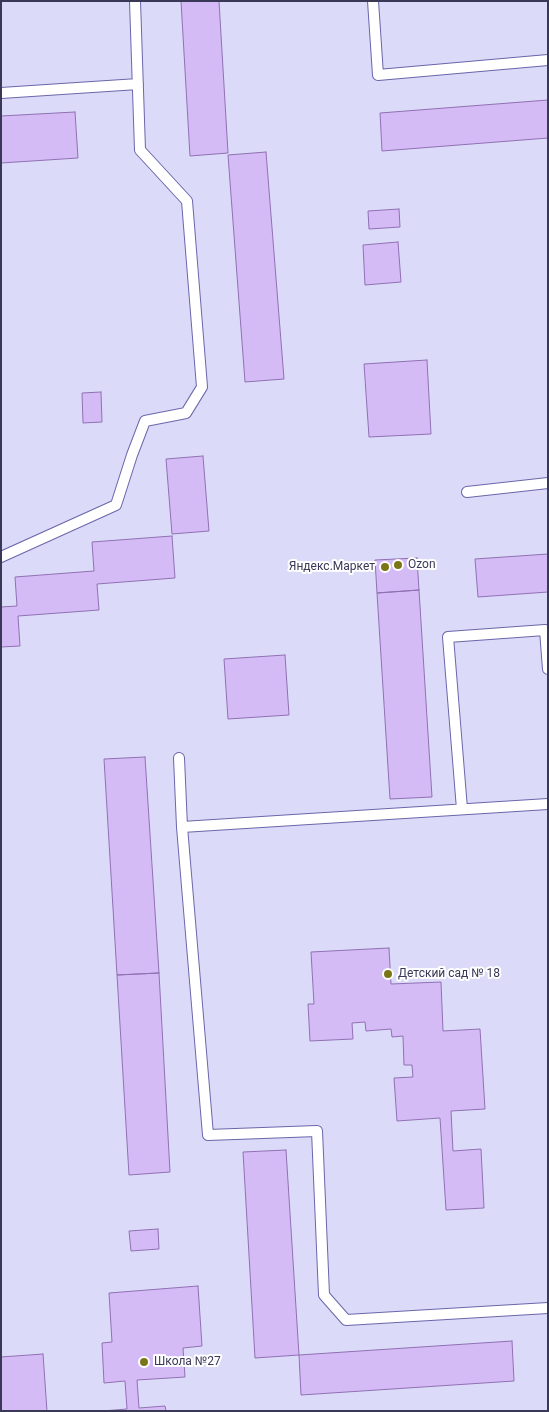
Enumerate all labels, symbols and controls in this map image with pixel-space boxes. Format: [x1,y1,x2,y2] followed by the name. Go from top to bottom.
[408,558,436,572] place label: Ozon
[392,559,404,571] marker: Ozon
[289,560,375,574] place label: Яндекс.Маркет
[379,561,391,573] marker: Яндекс.Маркет
[398,967,500,981] place label: Детский сад № 18
[382,968,394,980] marker: Детский сад № 18
[154,1355,221,1369] place label: Школа №27
[138,1356,150,1368] marker: Школа №27

